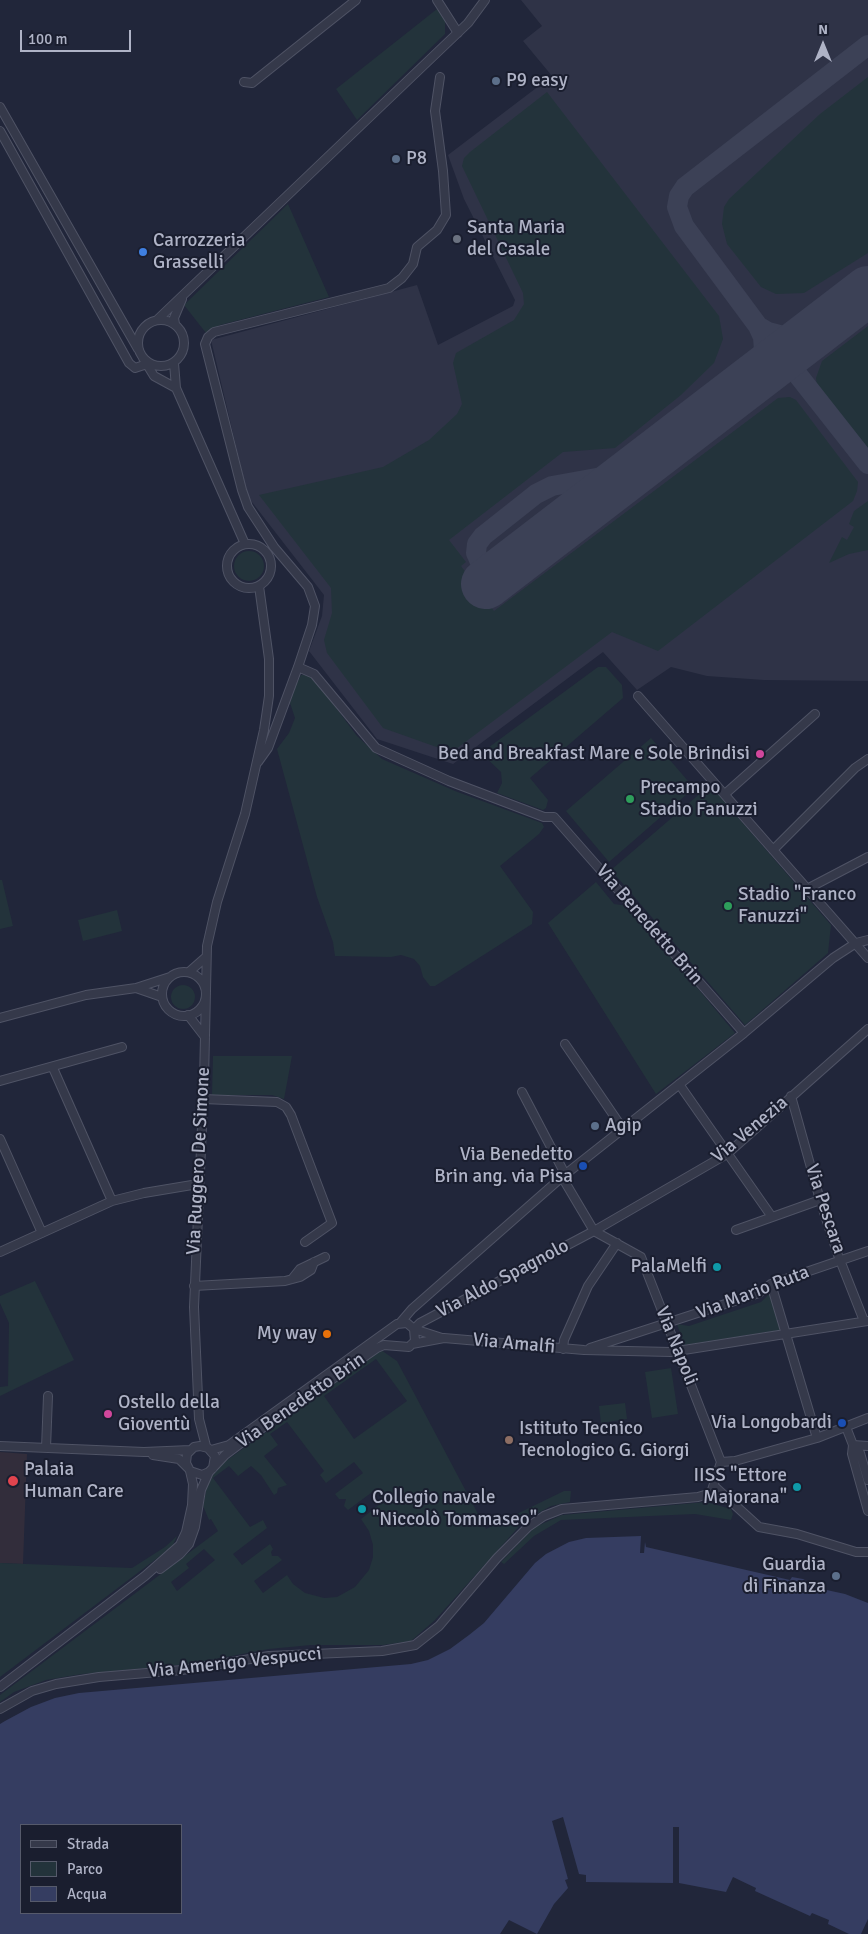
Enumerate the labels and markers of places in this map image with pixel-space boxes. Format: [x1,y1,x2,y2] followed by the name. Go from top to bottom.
[506,70,568,92] place label: P9 easy
[490,75,502,87] marker: P9 easy
[406,148,427,170] place label: P8
[390,153,402,165] marker: P8
[467,217,565,261] place label: Santa Maria del Casale
[153,230,245,274] place label: Carrozzeria Grasselli
[451,233,463,245] marker: Santa Maria del Casale
[137,246,149,258] marker: Carrozzeria Grasselli
[438,743,750,765] place label: Bed and Breakfast Mare e Sole Brindisi
[754,748,766,760] marker: Bed and Breakfast Mare e Sole Brindisi
[640,777,758,821] place label: Precampo Stadio Fanuzzi
[624,793,636,805] marker: Precampo Stadio Fanuzzi
[738,884,856,928] place label: Stadio "Franco Fanuzzi"
[722,900,734,912] marker: Stadio "Franco Fanuzzi"
[605,1115,642,1137] place label: Agip
[589,1120,601,1132] marker: Agip
[434,1144,573,1188] place label: Via Benedetto Brin ang. via Pisa
[577,1160,589,1172] marker: Via Benedetto Brin ang. via Pisa
[630,1256,707,1278] place label: PalaMelfi
[711,1261,723,1273] marker: PalaMelfi
[257,1323,317,1345] place label: My way
[321,1328,333,1340] marker: My way
[118,1392,220,1436] place label: Ostello della Gioventù
[102,1408,114,1420] marker: Ostello della Gioventù
[711,1412,832,1434] place label: Via Longobardi
[836,1417,848,1429] marker: Via Longobardi
[519,1418,689,1462] place label: Istituto Tecnico Tecnologico G. Giorgi
[503,1434,515,1446] marker: Istituto Tecnico Tecnologico G. Giorgi
[24,1459,124,1503] place label: Palaia Human Care
[694,1465,787,1509] place label: IISS "Ettore Majorana"
[6,1474,20,1488] marker: Palaia Human Care
[791,1481,803,1493] marker: IISS "Ettore Majorana"
[372,1487,537,1531] place label: Collegio navale "Niccolò Tommaseo"
[356,1503,368,1515] marker: Collegio navale "Niccolò Tommaseo"
[743,1554,826,1598] place label: Guardia di Finanza
[830,1570,842,1582] marker: Guardia di Finanza

